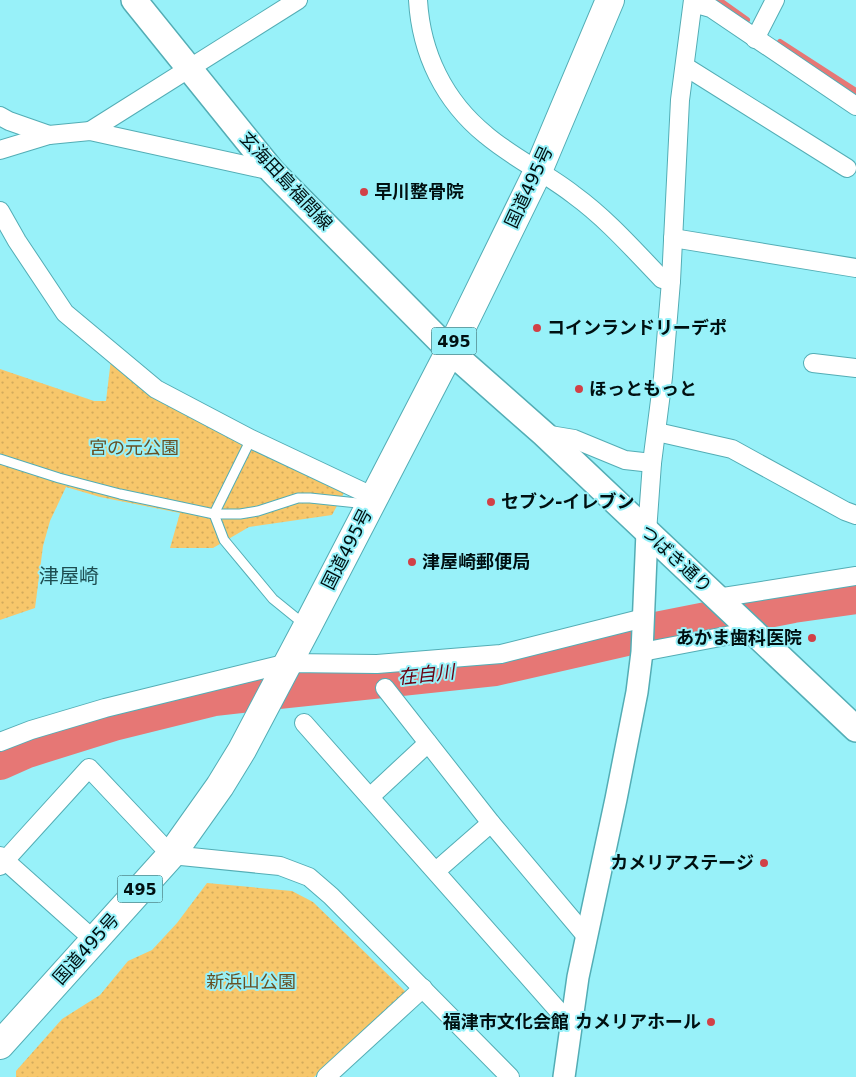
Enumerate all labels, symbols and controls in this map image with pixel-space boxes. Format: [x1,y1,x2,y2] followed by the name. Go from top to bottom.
[236,127,337,234] street label: 玄海田島福間線
[500,142,557,231] street label: 国道495号
[374,181,464,202] place label: 早川整骨院
[358,186,370,198] marker: 早川整骨院
[547,317,727,338] place label: コインランドリーデポ
[531,322,543,334] marker: コインランドリーデポ
[432,328,476,354] road number: 495
[589,378,697,399] place label: ほっともっと
[573,383,585,395] marker: ほっともっと
[89,437,179,458] park label: 宮の元公園
[501,491,634,512] place label: セブン-イレブン
[485,496,497,508] marker: セブン-イレブン
[317,505,376,593] street label: 国道495号
[636,520,716,597] street label: つばき通り
[422,551,530,572] place label: 津屋崎郵便局
[406,556,418,568] marker: 津屋崎郵便局
[39,564,99,588] district label: 津屋崎
[676,627,802,648] place label: あかま歯科医院
[806,632,818,644] marker: あかま歯科医院
[396,660,457,688] water label: 在自川
[610,852,754,873] place label: カメリアステージ
[758,857,770,869] marker: カメリアステージ
[118,876,162,902] road number: 495
[48,909,123,989] street label: 国道495号
[206,971,296,992] park label: 新浜山公園
[443,1011,701,1032] place label: 福津市文化会館 カメリアホール
[705,1016,717,1028] marker: 福津市文化会館 カメリアホール

